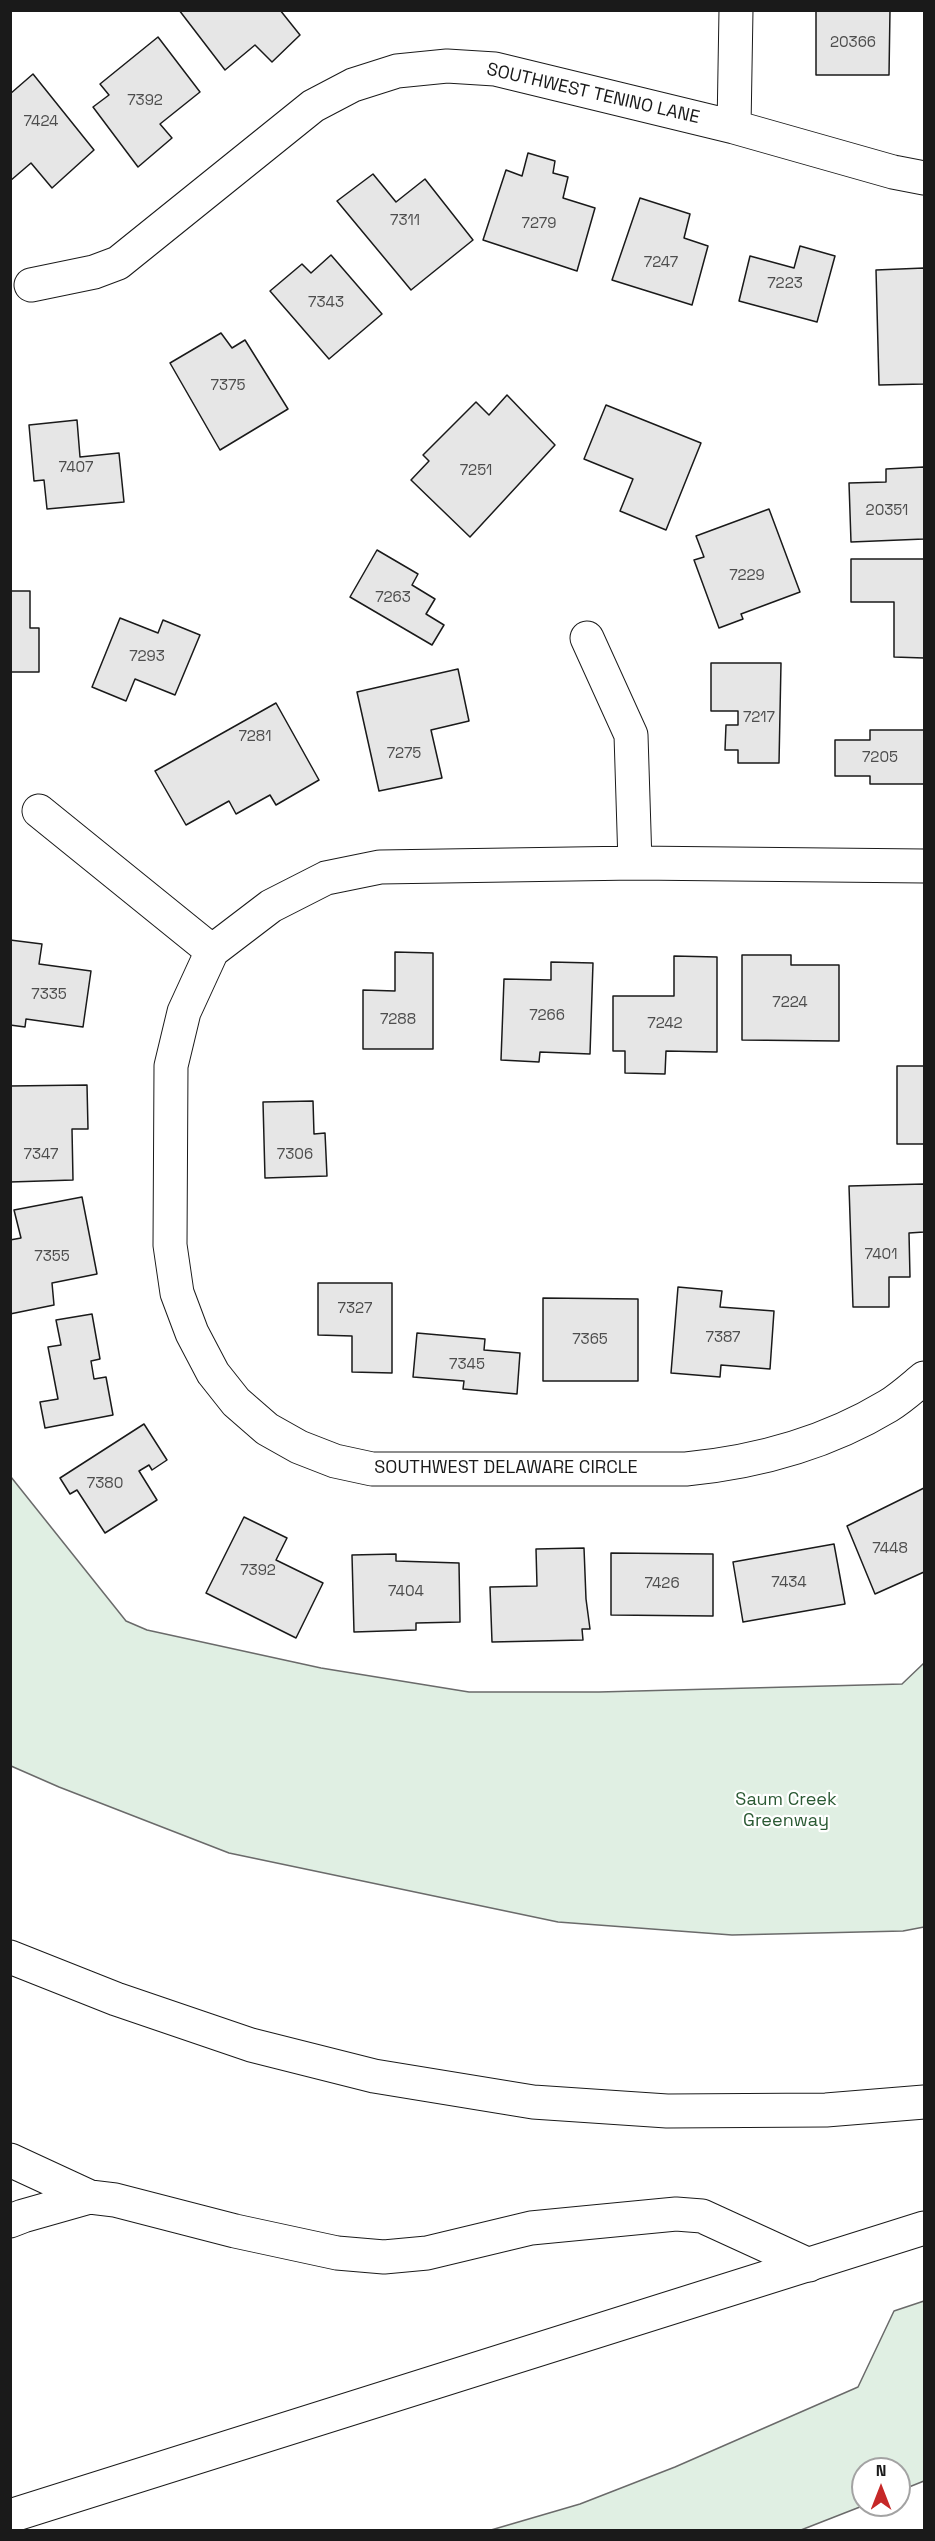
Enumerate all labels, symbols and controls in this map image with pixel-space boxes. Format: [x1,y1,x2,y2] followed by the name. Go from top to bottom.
[830,34,876,52] house number: 20366
[484,59,702,129] street label: SOUTHWEST TENINO LANE
[127,92,163,110] house number: 7392
[24,113,58,131] house number: 7424
[390,212,420,230] house number: 7311
[522,215,556,233] house number: 7279
[644,254,678,272] house number: 7247
[767,275,803,293] house number: 7223
[308,294,344,312] house number: 7343
[211,377,245,395] house number: 7375
[59,459,93,477] house number: 7407
[460,462,492,480] house number: 7251
[866,502,908,520] house number: 20351
[729,567,765,585] house number: 7229
[375,589,411,607] house number: 7263
[129,648,165,666] house number: 7293
[743,709,775,727] house number: 7217
[239,728,271,746] house number: 7281
[387,745,421,763] house number: 7275
[862,749,898,767] house number: 7205
[31,986,67,1004] house number: 7335
[772,994,808,1012] house number: 7224
[529,1007,565,1025] house number: 7266
[380,1011,416,1029] house number: 7288
[647,1015,683,1033] house number: 7242
[24,1146,58,1164] house number: 7347
[277,1146,313,1164] house number: 7306
[865,1246,897,1264] house number: 7401
[34,1248,70,1266] house number: 7355
[338,1300,372,1318] house number: 7327
[705,1329,741,1347] house number: 7387
[572,1331,608,1349] house number: 7365
[449,1356,485,1374] house number: 7345
[374,1457,638,1479] street label: SOUTHWEST DELAWARE CIRCLE
[87,1475,123,1493] house number: 7380
[872,1540,908,1558] house number: 7448
[240,1562,276,1580] house number: 7392
[771,1574,807,1592] house number: 7434
[644,1575,680,1593] house number: 7426
[388,1583,424,1601] house number: 7404
[735,1789,837,1832] park label: Saum Creek Greenway
[851,2457,911,2517] north arrow
[876,2460,886,2481] text: N

